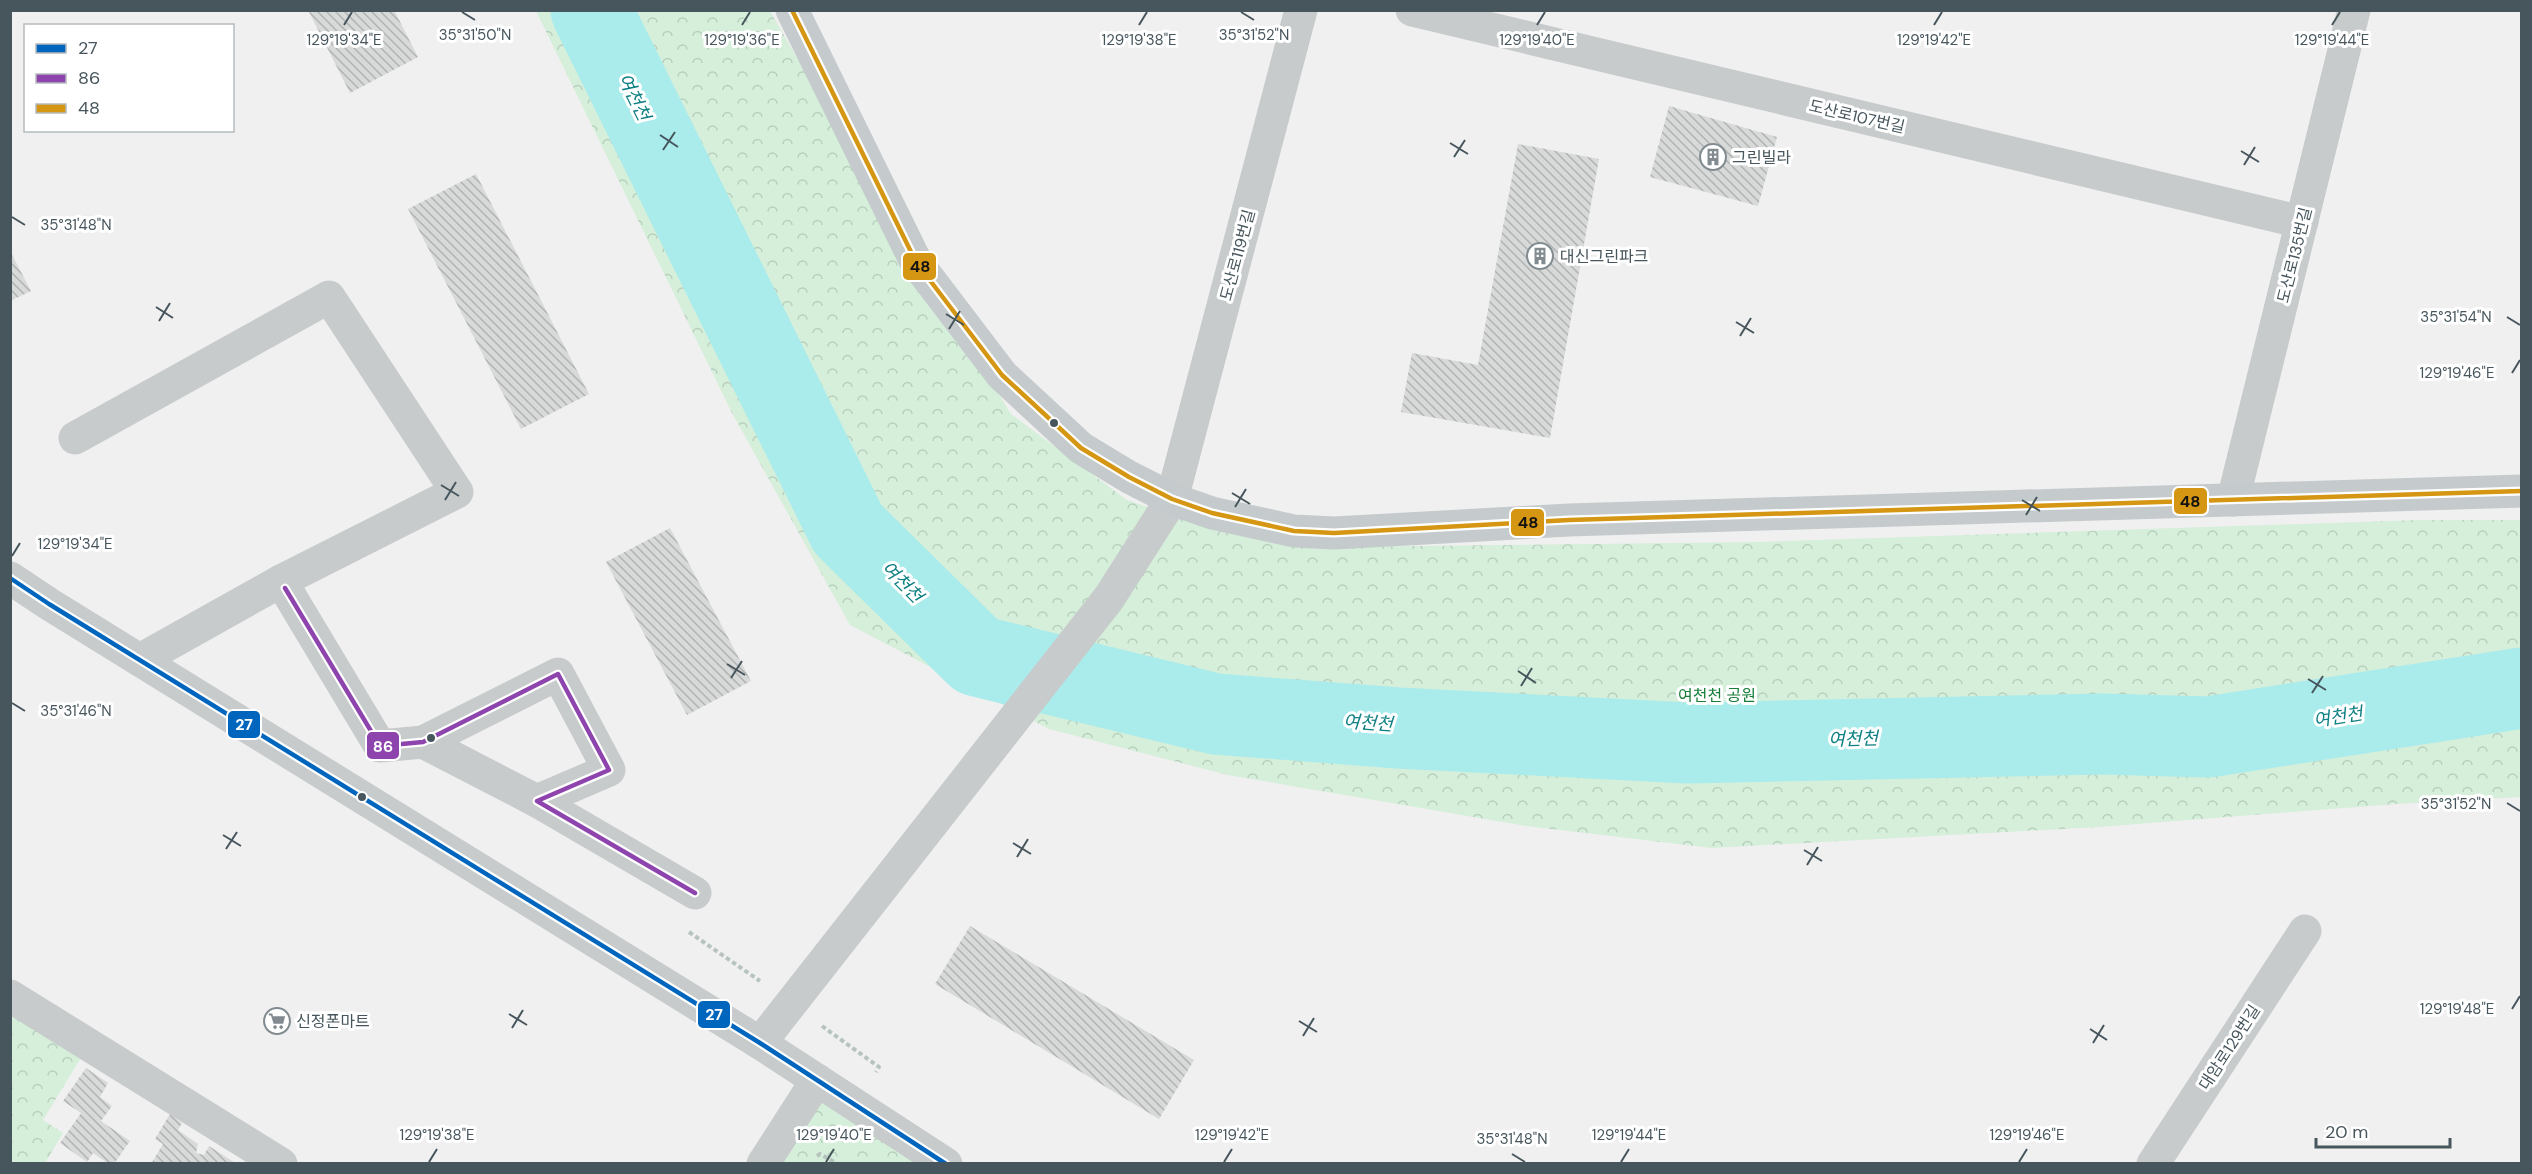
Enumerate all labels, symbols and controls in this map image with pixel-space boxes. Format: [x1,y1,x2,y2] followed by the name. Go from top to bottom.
[24,24,234,132] legend
[439,25,511,45] text: 35°31'50"N
[1219,25,1289,45] text: 35°31'52"N
[306,30,382,50] text: 129°19'34"E
[704,30,780,50] text: 129°19'36"E
[1101,30,1177,50] text: 129°19'38"E
[1499,30,1575,50] text: 129°19'40"E
[1897,30,1971,50] text: 129°19'42"E
[2295,30,2369,50] text: 129°19'44"E
[78,36,98,60] text: 27
[78,66,100,90] text: 86
[612,69,657,127] water label: 여천천
[1807,95,1907,138] street label: 도산로107번길
[78,96,100,120] text: 48
[1698,142,1728,172] building icon: 그린빌라
[1732,147,1791,168] place label: 그린빌라
[2272,205,2317,305] street label: 도산로135번길
[1215,207,1260,303] street label: 도산로119번길
[41,215,112,235] text: 35°31'48"N
[1525,241,1555,271] building icon: 대신그린파크
[1560,246,1648,267] place label: 대신그린파크
[902,252,937,281] line badge: 48
[910,256,930,277] text: 48
[2420,307,2492,327] text: 35°31'54"N
[2420,363,2494,383] text: 129°19'46"E
[1048,417,1060,429] unlabelled marker
[2173,487,2208,515] line badge: 48
[2180,491,2200,512] text: 48
[1510,508,1545,537] line badge: 48
[1518,512,1538,533] text: 48
[37,534,113,554] text: 129°19'34"E
[876,556,930,610] water label: 여천천
[1678,685,1756,706] park label: 여천천 공원
[40,701,112,721] text: 35°31'46"N
[2312,701,2367,733] water label: 여천천
[1342,709,1396,737] water label: 여천천
[227,710,261,739] line badge: 27
[235,714,253,735] text: 27
[1828,727,1880,751] water label: 여천천
[366,731,400,760] line badge: 86
[425,732,437,744] unlabelled marker
[373,736,393,757] text: 86
[356,791,368,803] unlabelled marker
[2421,794,2491,814] text: 35°31'52"N
[2420,999,2494,1019] text: 129°19'48"E
[697,1000,731,1029] line badge: 27
[2194,1001,2265,1094] street label: 대암로129번길
[705,1004,723,1025] text: 27
[262,1006,292,1036] supermarket icon: 신정폰마트
[296,1011,370,1032] place label: 신정폰마트
[2316,1111,2450,1149] scale bar
[2325,1120,2368,1144] text: 20 m
[399,1125,475,1145] text: 129°19'38"E
[796,1125,872,1145] text: 129°19'40"E
[1195,1125,1269,1145] text: 129°19'42"E
[1592,1125,1666,1145] text: 129°19'44"E
[1990,1125,2064,1145] text: 129°19'46"E
[1477,1129,1548,1149] text: 35°31'48"N

